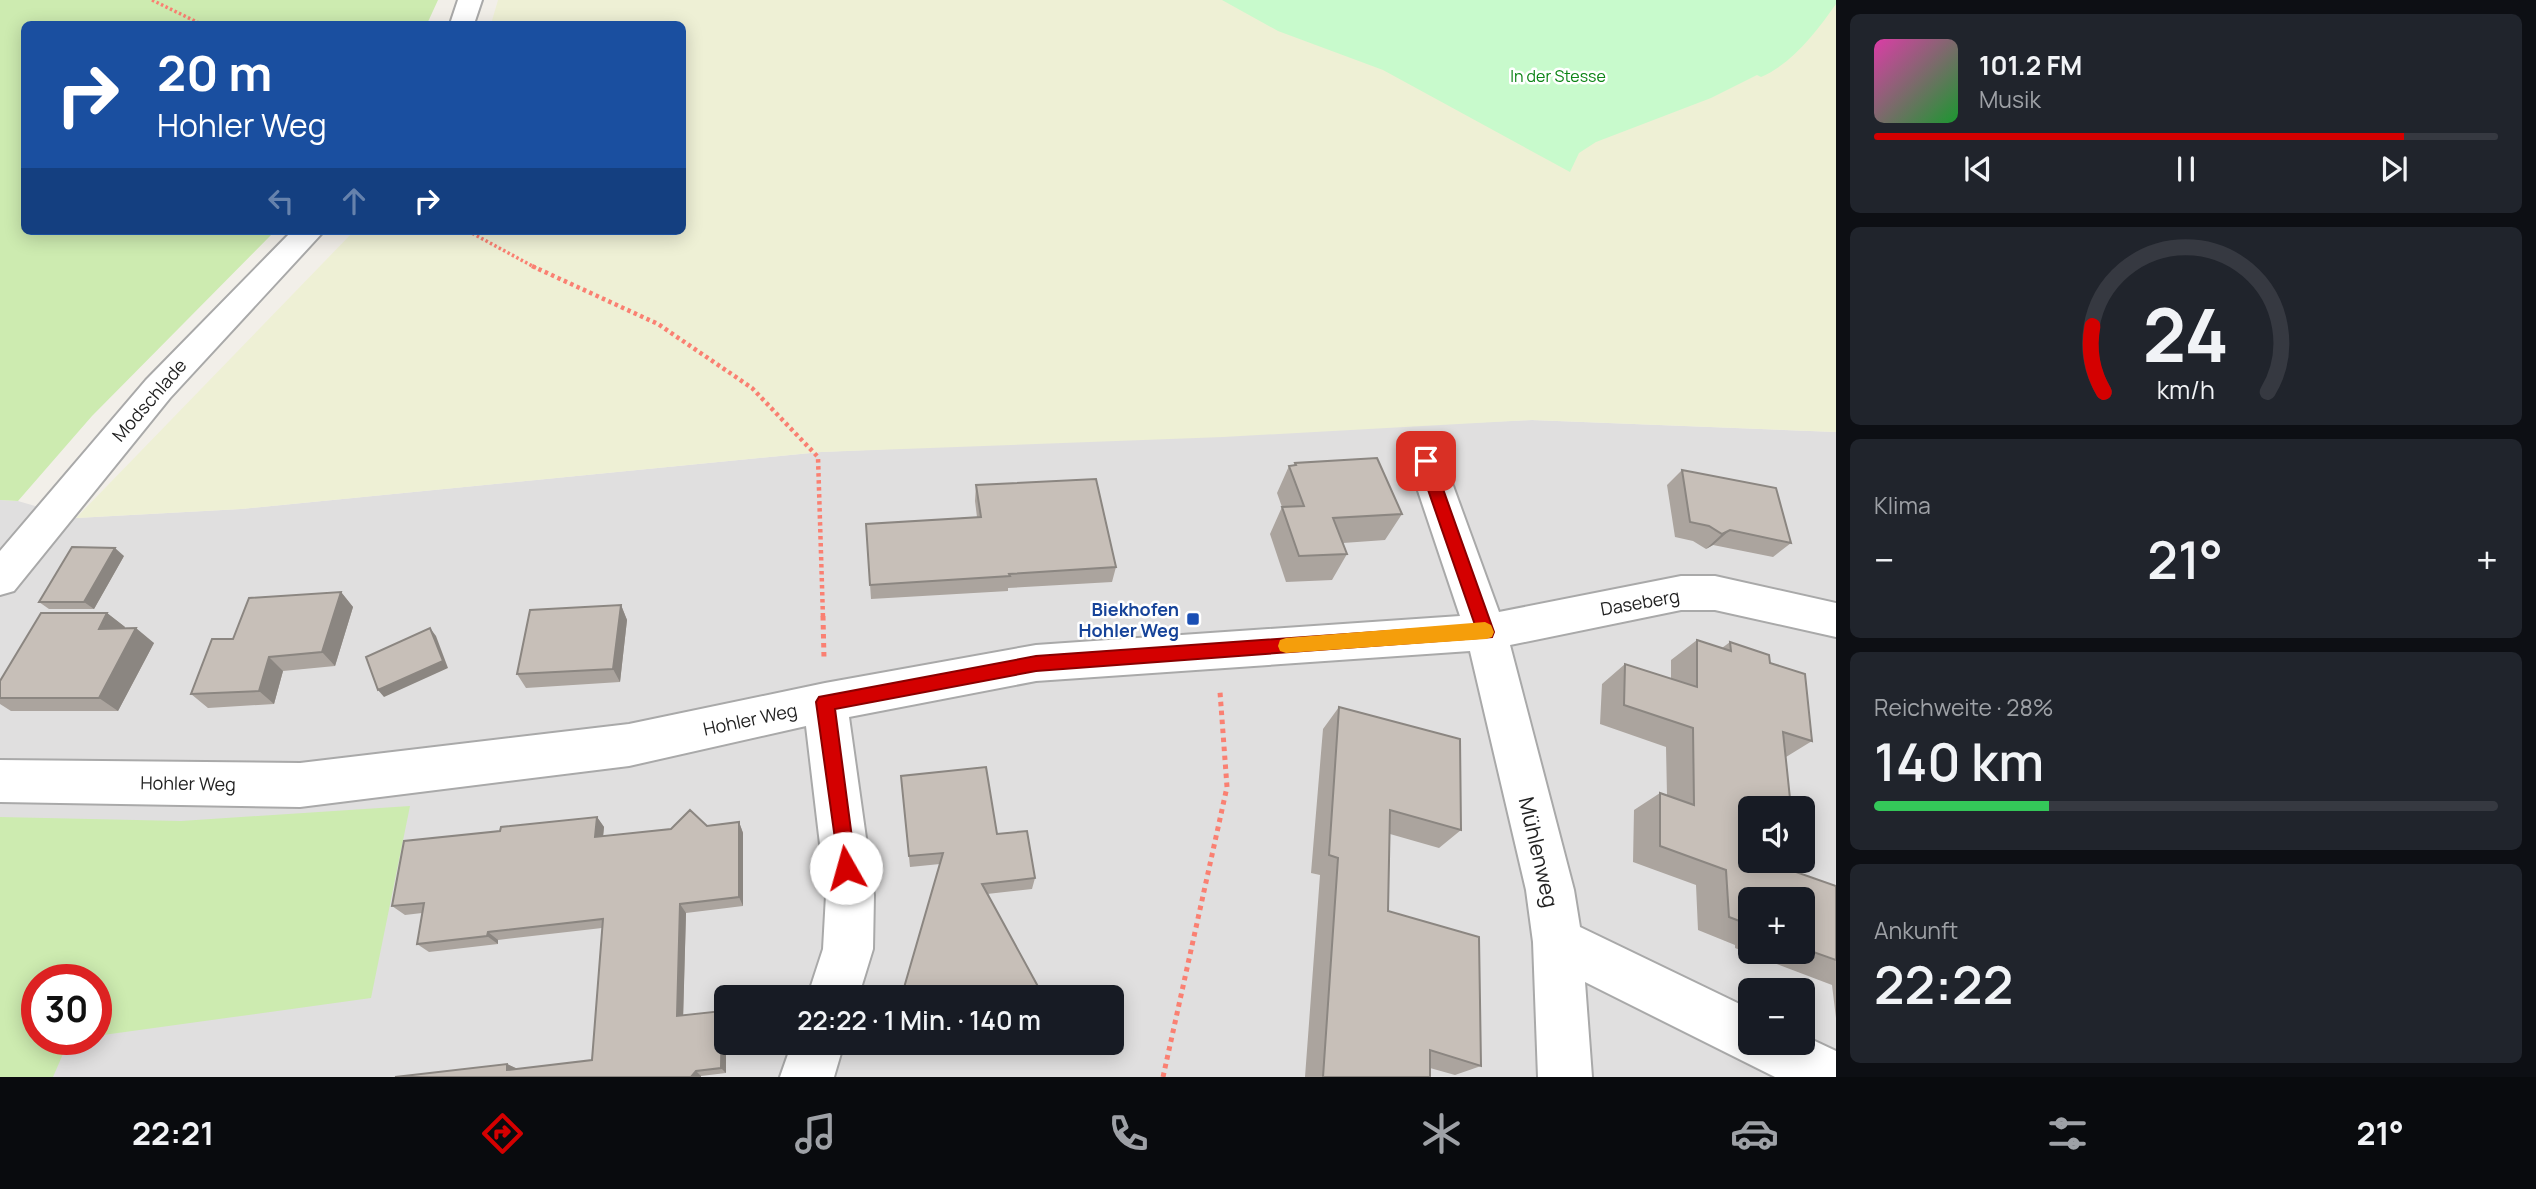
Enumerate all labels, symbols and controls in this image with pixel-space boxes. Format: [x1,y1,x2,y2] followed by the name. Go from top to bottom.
[157,39,272,106] text: 20 m
[1979,47,2082,83] text: 101.2 FM
[42,49,133,140] icon: right
[1510,65,1606,87] park label: In der Stesse
[1979,83,2041,115] text: Musik
[157,103,327,147] text: Hohler Weg
[1959,150,1997,188] icon: previous
[2167,150,2205,188] icon: pause
[2375,150,2413,188] icon: next
[262,182,300,220] icon: left
[335,182,373,220] icon: ahead
[408,182,446,220] icon: right
[2143,284,2229,384] text: 24
[107,354,191,446] street label: Modschlade
[2157,372,2215,407] text: km/h
[1396,431,1456,491] pin
[1407,442,1445,480] icon: arrive
[1874,489,1931,521] text: Klima
[2147,524,2223,595] text: 21°
[1874,533,1895,585] text: −
[2476,533,2498,585] text: +
[1599,583,1681,621] street label: Daseberg
[1079,597,1179,642] place label: Biekhofen Hohler Weg
[1185,611,1201,627] marker: Biekhofen Hohler Weg
[1874,691,2054,723] text: Reichweite · 28%
[701,697,799,741] street label: Hohler Weg
[1874,726,2044,797] text: 140 km
[140,770,236,796] street label: Hohler Weg
[1513,794,1565,910] street label: Mühlenweg
[1738,796,1815,1055] map controls
[1738,796,1815,873] button: sound
[809,831,883,905] position arrow
[1738,887,1815,964] button: +
[1874,914,1958,946] text: Ankunft
[1874,949,2013,1020] text: 22:22
[21,964,112,1055] speed limit sign: 30
[1738,978,1815,1055] button: −
[797,1002,1041,1038] text: 22:22 · 1 Min. · 140 m
[478,1109,527,1158] icon: directions
[791,1109,840,1158] icon: music
[1104,1109,1153,1158] icon: phone
[1417,1109,1466,1158] icon: climate
[1730,1109,1779,1158] icon: car
[2043,1109,2092,1158] icon: filters
[132,1111,214,1155] text: 22:21
[2356,1111,2404,1155] text: 21°

